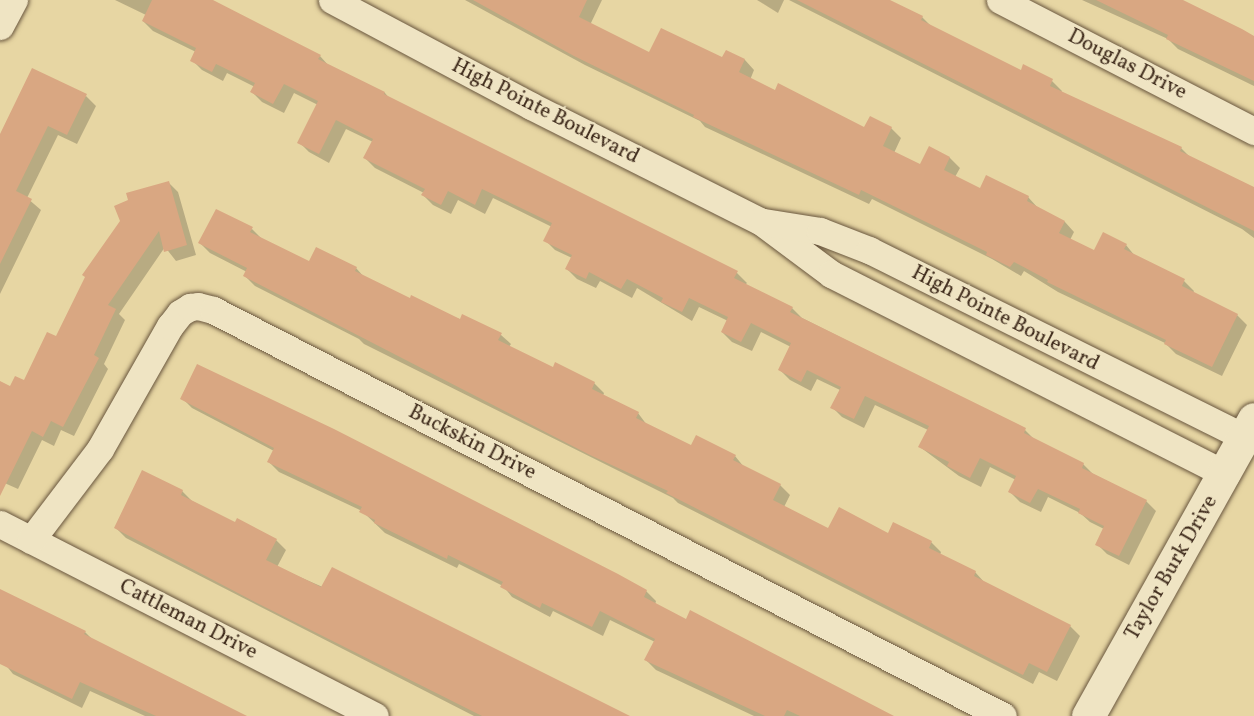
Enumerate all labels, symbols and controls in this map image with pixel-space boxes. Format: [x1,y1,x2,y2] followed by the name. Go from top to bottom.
[1063,24,1191,106] street label: Douglas Drive
[447,54,643,170] street label: High Pointe Boulevard
[907,261,1103,377] street label: High Pointe Boulevard
[404,400,540,486] street label: Buckskin Drive
[1120,491,1224,645] street label: Taylor Burk Drive
[115,574,261,666] street label: Cattleman Drive

